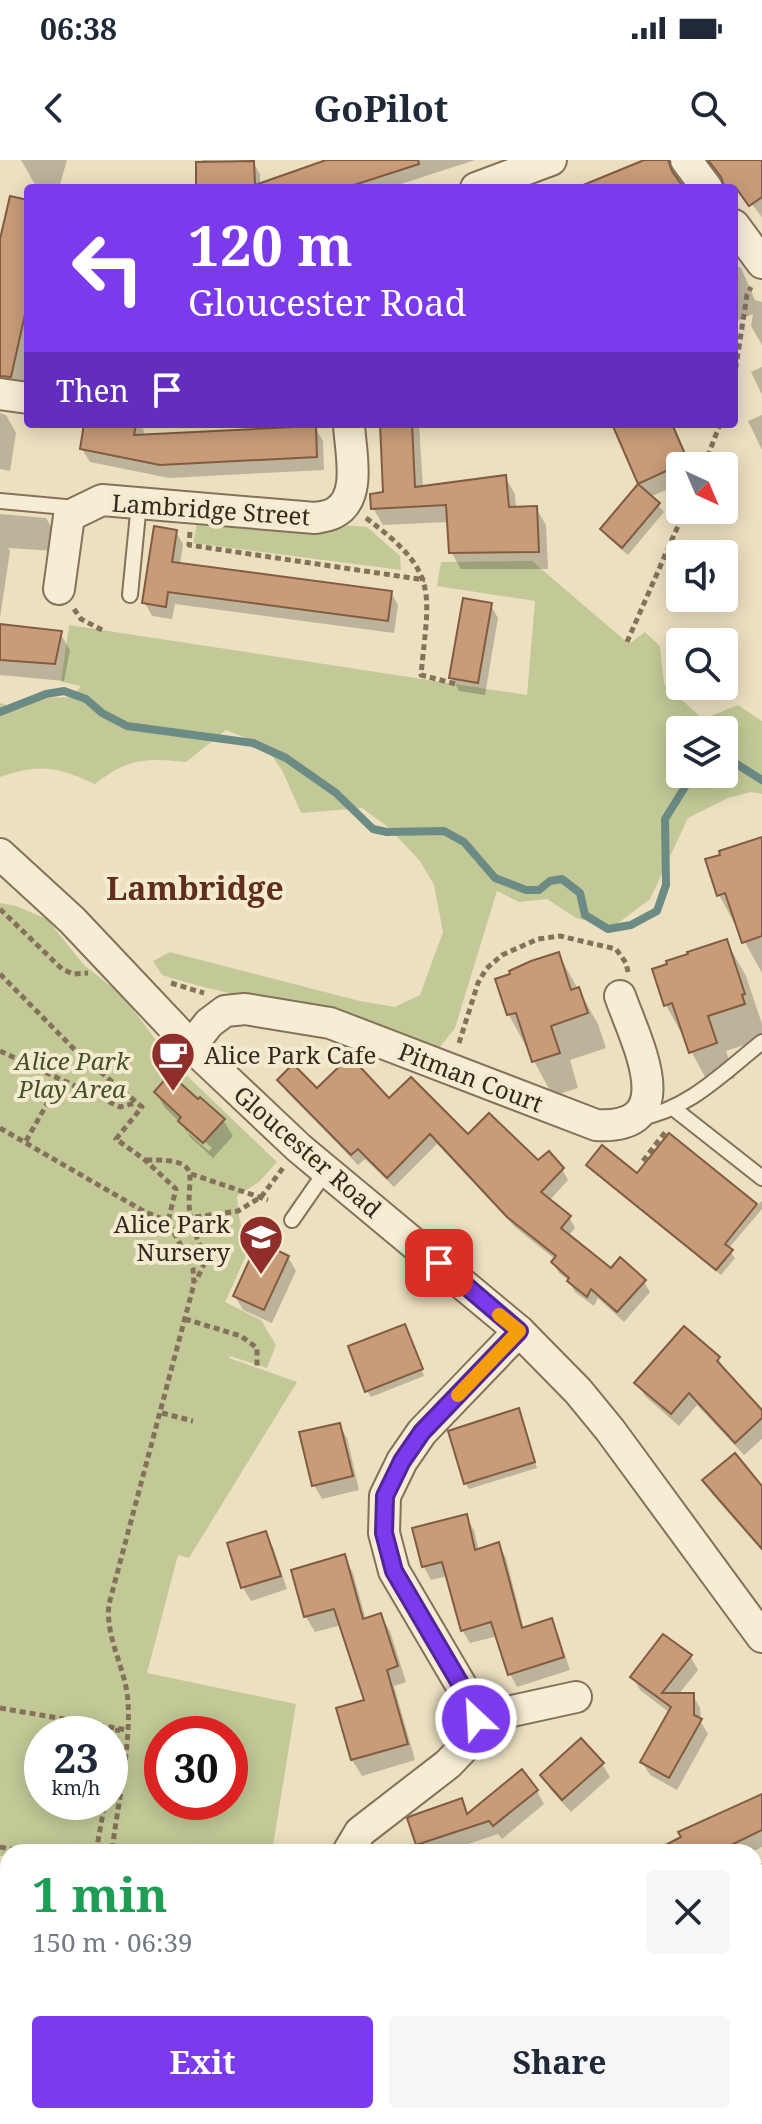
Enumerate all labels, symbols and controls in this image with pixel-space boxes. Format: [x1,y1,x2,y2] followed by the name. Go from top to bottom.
[40,8,117,49] text: 06:38
[314,84,448,133] text: GoPilot
[32,86,76,130] icon: back
[686,86,730,130] icon: search
[188,206,353,282] text: 120 m
[56,216,160,320] icon: left
[188,278,467,327] text: Gloucester Road
[145,368,189,412] icon: arrive
[56,370,129,411] text: Then
[666,452,738,524] north arrow
[666,452,738,788] map controls
[111,486,311,532] street label: Lambridge Street
[666,540,738,612] button: sound
[666,628,738,700] button: search
[666,716,738,788] button: layers
[106,866,284,909] district label: Lambridge
[149,1030,197,1093] cafe icon: Alice Park Cafe
[394,1034,548,1120] street label: Pitman Court
[204,1038,376,1071] place label: Alice Park Cafe
[13,1044,131,1105] park label: Alice Park Play Area
[227,1078,389,1225] street label: Gloucester Road
[114,1207,231,1268] place label: Alice Park Nursery
[237,1213,285,1276] school or university icon: Alice Park Nursery
[405,1229,473,1297] pin
[417,1241,461,1285] icon: arrive
[434,1677,518,1761] position arrow
[144,1716,248,1820] speed limit sign: 30
[53,1730,99,1785] text: 23
[51,1774,101,1801] text: km/h
[32,1861,168,1926] text: 1 min
[646,1870,730,1954] button: close
[32,1924,193,1960] text: 150 m · 06:39
[32,2016,373,2108] button: Exit
[389,2016,730,2108] button: Share

